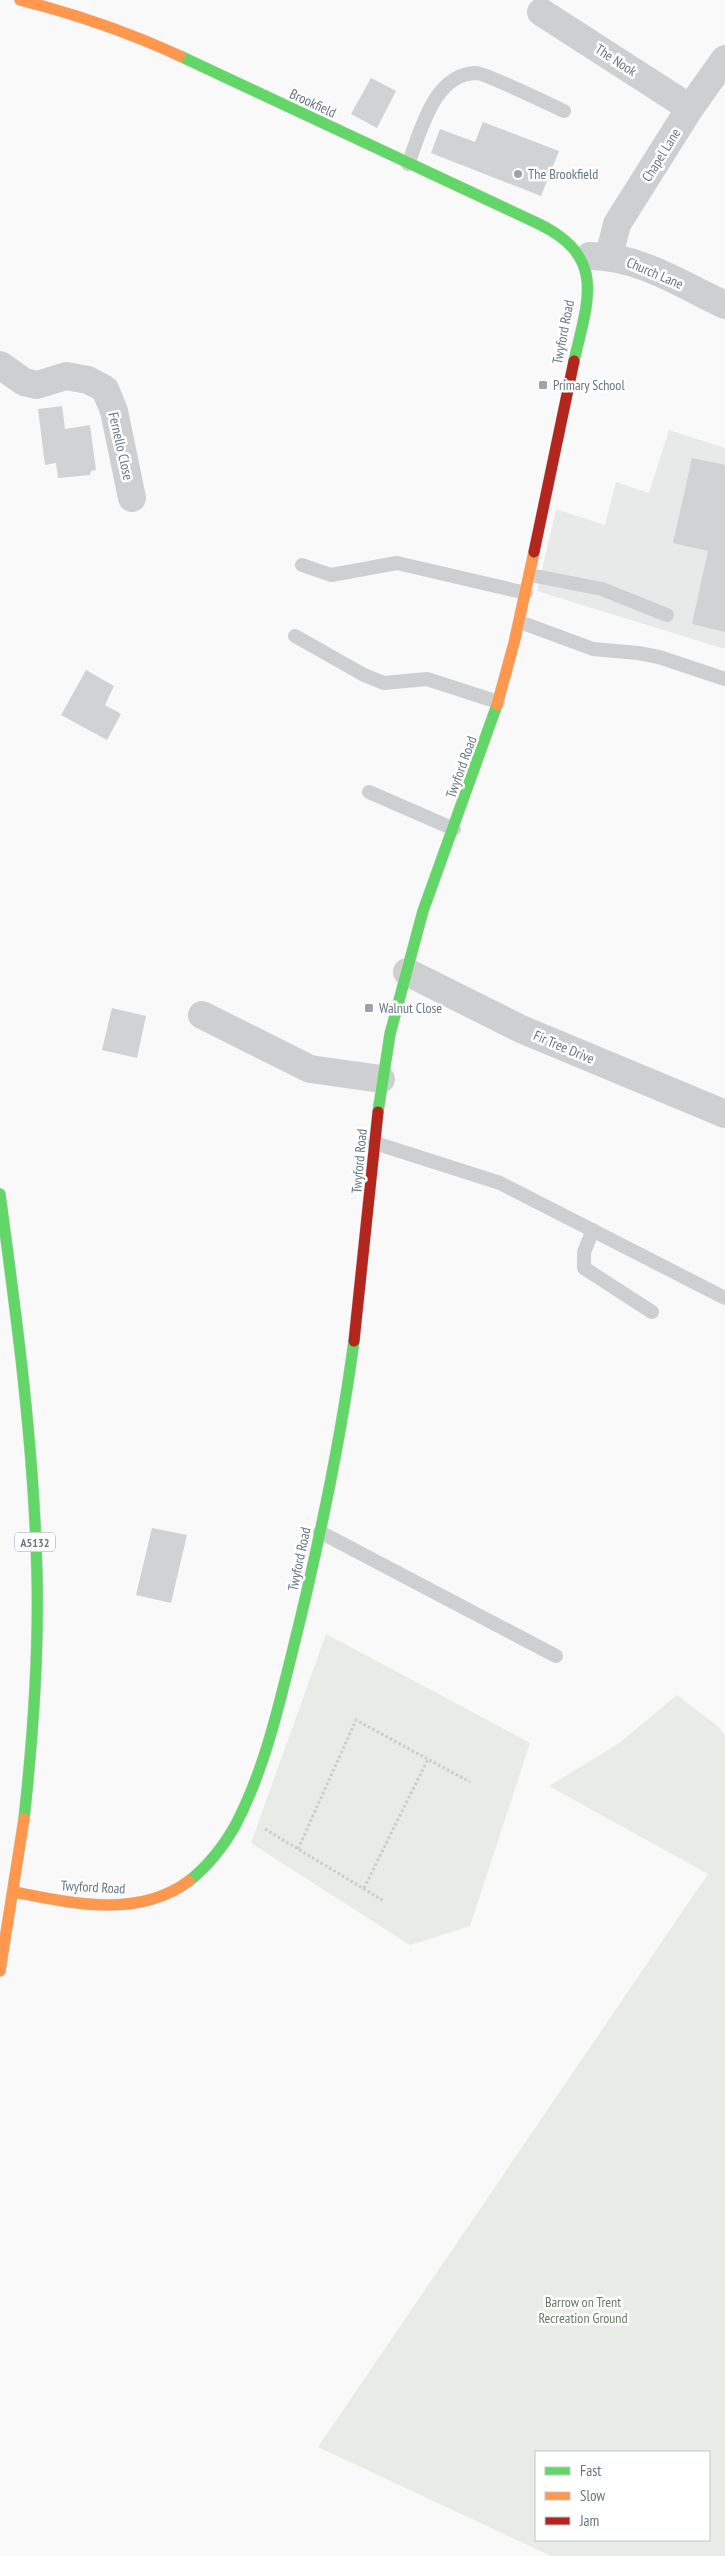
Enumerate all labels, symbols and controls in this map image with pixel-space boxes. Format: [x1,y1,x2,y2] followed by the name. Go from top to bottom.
[592,40,641,80] street label: The Nook
[287,84,339,122] street label: Brookfield
[638,125,684,185] street label: Chapel Lane
[528,165,598,183] place label: The Brookfield
[512,168,524,180] marker: The Brookfield
[624,253,686,293] street label: Church Lane
[548,299,578,365] street label: Twyford Road
[553,376,625,394] place label: Primary School
[537,379,549,391] marker: Primary School
[104,410,138,482] street label: Fernello Close
[441,733,481,801] street label: Twyford Road
[379,999,442,1017] place label: Walnut Close
[363,1002,375,1014] marker: Walnut Close
[531,1026,597,1068] street label: Fir Tree Drive
[347,1128,371,1194] street label: Twyford Road
[283,1525,315,1593] street label: Twyford Road
[15,1532,55,1551] road number: A5132
[60,1876,126,1898] street label: Twyford Road
[538,2293,628,2327] park label: Barrow on Trent Recreation Ground
[535,2451,710,2541] legend
[580,2461,601,2480] text: Fast
[580,2486,605,2505] text: Slow
[579,2511,599,2530] text: Jam

